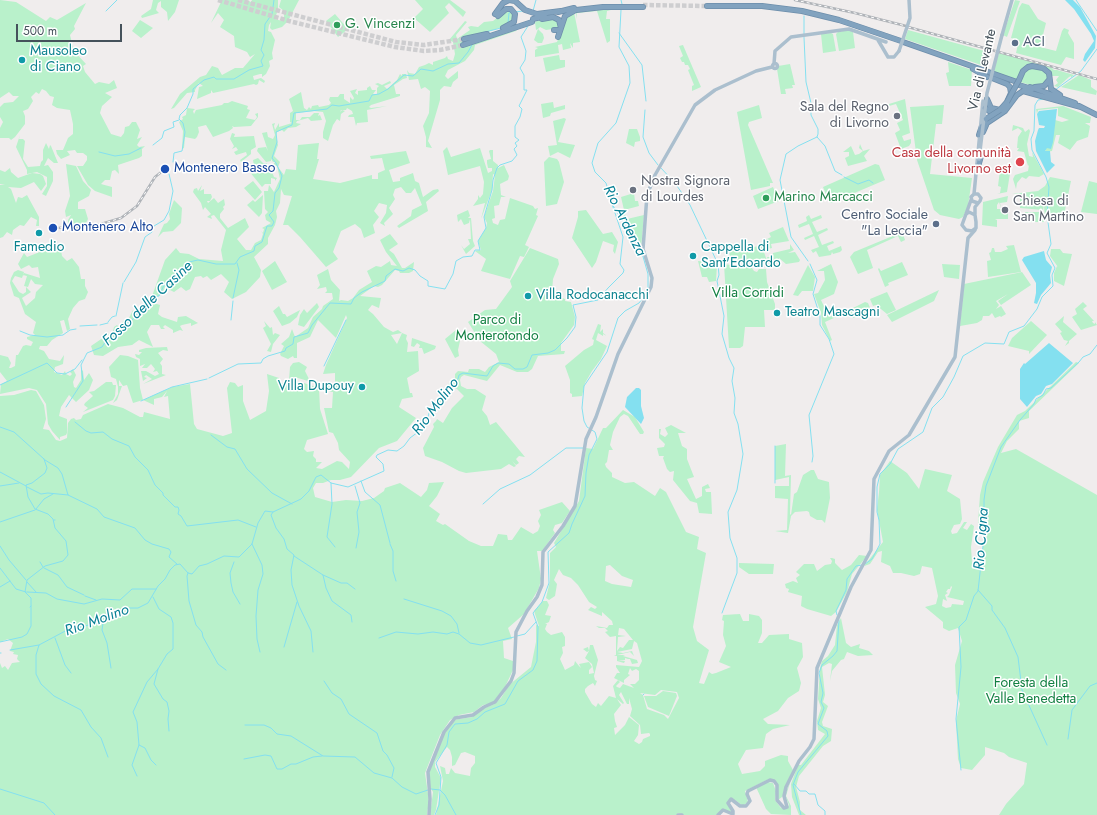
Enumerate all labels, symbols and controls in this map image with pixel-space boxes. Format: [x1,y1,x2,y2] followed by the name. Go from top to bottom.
[18,16,124,42] scale bar
[345,17,415,33] place label: G. Vincenzi
[332,20,342,30] marker: G. Vincenzi
[23,22,57,40] text: 500 m
[965,27,1001,113] street label: Via di Levante
[1023,35,1045,51] place label: ACI
[1010,38,1020,48] marker: ACI
[30,44,87,76] place label: Mausoleo di Ciano
[17,55,27,65] marker: Mausoleo di Ciano
[800,100,889,132] place label: Sala del Regno di Livorno
[892,111,902,121] marker: Sala del Regno di Livorno
[892,146,1011,178] place label: Casa della comunità Livorno est
[1014,156,1026,168] marker: Casa della comunità Livorno est
[174,161,275,177] place label: Montenero Basso
[159,163,171,175] marker: Montenero Basso
[641,174,730,206] place label: Nostra Signora di Lourdes
[598,182,650,260] water label: Rio Ardenza
[628,185,638,195] marker: Nostra Signora di Lourdes
[774,190,873,206] place label: Marino Marcacci
[761,193,771,203] marker: Marino Marcacci
[1013,194,1084,226] place label: Chiesa di San Martino
[1000,205,1010,215] marker: Chiesa di San Martino
[841,208,928,240] place label: Centro Sociale "La Leccia"
[931,219,941,229] marker: Centro Sociale "La Leccia"
[62,220,153,236] place label: Montenero Alto
[47,222,59,234] marker: Montenero Alto
[34,228,44,238] marker: Famedio
[14,240,64,256] place label: Famedio
[701,240,781,272] place label: Cappella di Sant'Edoardo
[688,251,698,261] marker: Cappella di Sant'Edoardo
[99,258,197,350] water label: Fosso delle Casine
[712,286,784,302] park label: Villa Corridi
[536,288,649,304] place label: Villa Rodocanacchi
[523,291,533,301] marker: Villa Rodocanacchi
[785,305,880,321] place label: Teatro Mascagni
[772,308,782,318] marker: Teatro Mascagni
[455,313,539,346] park label: Parco di Monterotondo
[409,375,463,439] water label: Rio Molino
[278,379,354,395] place label: Villa Dupouy
[357,382,367,392] marker: Villa Dupouy
[971,507,993,571] water label: Rio Cigna
[63,601,131,641] water label: Rio Molino
[986,676,1076,708] park label: Foresta della Valle Benedetta

